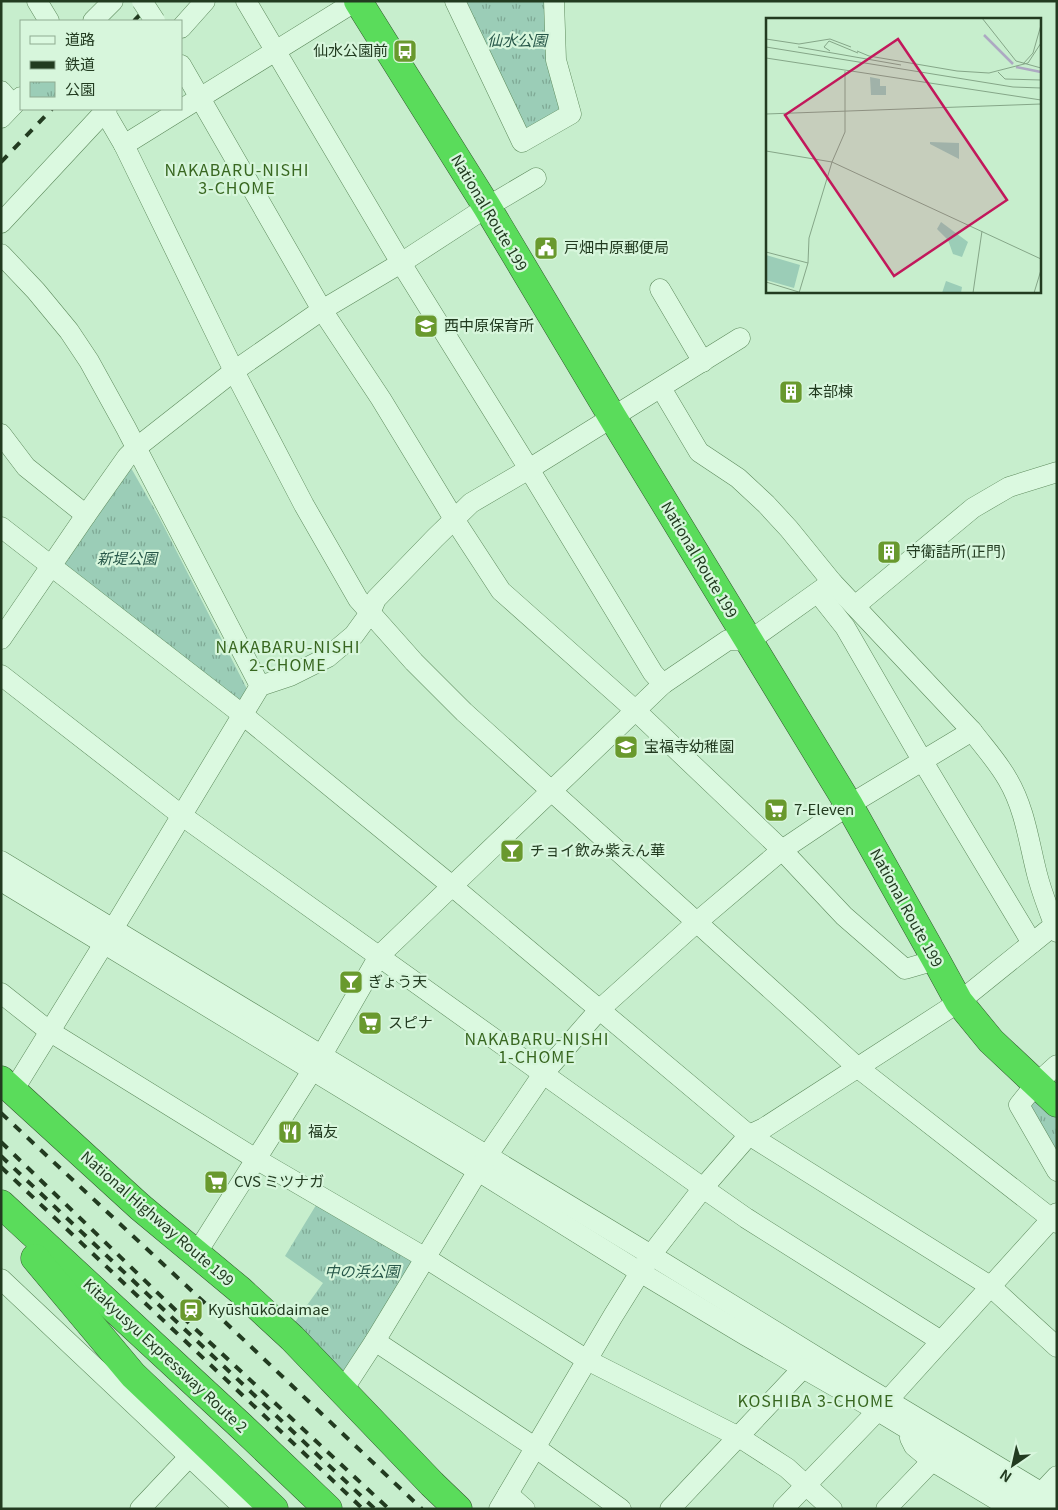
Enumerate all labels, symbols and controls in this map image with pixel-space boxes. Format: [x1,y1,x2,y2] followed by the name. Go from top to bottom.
[766,18,1040,292] inset map
[20,20,182,110] legend
[65,28,95,49] text: 道路
[487,29,549,50] park label: 仙水公園
[392,38,418,64] bus stop icon: 仙水公園前
[313,39,388,60] place label: 仙水公園前
[65,53,95,74] text: 鉄道
[65,78,95,99] text: 公園
[447,150,533,274] street label: National Route 199
[165,157,309,199] district label: NAKABARU-NISHI 3-CHOME
[533,235,559,261] public building icon: 戸畑中原郵便局
[564,236,669,257] place label: 戸畑中原郵便局
[413,313,439,339] school or university icon: 西中原保育所
[444,314,534,335] place label: 西中原保育所
[778,379,804,405] building icon: 本部棟
[808,380,853,401] place label: 本部棟
[657,497,743,621] street label: National Route 199
[876,539,902,565] building icon: 守衛詰所(正門)
[906,540,1006,561] place label: 守衛詰所(正門)
[97,547,159,568] park label: 新堤公園
[216,634,360,676] district label: NAKABARU-NISHI 2-CHOME
[613,734,639,760] school or university icon: 宝福寺幼稚園
[644,735,734,756] place label: 宝福寺幼稚園
[763,797,789,823] supermarket icon: 7-Eleven
[794,798,854,819] place label: 7-Eleven
[499,838,525,864] bar icon: チョイ飲み紫えん華
[530,839,665,860] place label: チョイ飲み紫えん華
[866,844,949,970] street label: National Route 199
[338,969,364,995] bar icon: ぎょう天
[368,970,427,991] place label: ぎょう天
[357,1010,383,1036] supermarket icon: スピナ
[388,1011,433,1032] place label: スピナ
[465,1026,609,1068] district label: NAKABARU-NISHI 1-CHOME
[277,1119,303,1145] restaurant icon: 福友
[308,1120,338,1141] place label: 福友
[77,1145,239,1290] street label: National Highway Route 199
[203,1169,229,1195] supermarket icon: CVS ミツナガ
[234,1170,324,1191] place label: CVS ミツナガ
[324,1260,401,1281] park label: 中の浜公園
[79,1273,253,1437] street label: Kitakyusyu Expressway Route 2
[178,1297,204,1323] station icon: Kyūshūkōdaimae
[208,1298,329,1319] place label: Kyūshūkōdaimae
[737,1388,895,1412] district label: KOSHIBA 3-CHOME
[988,1440,1038,1490] north arrow
[995,1465,1015,1488] text: N

